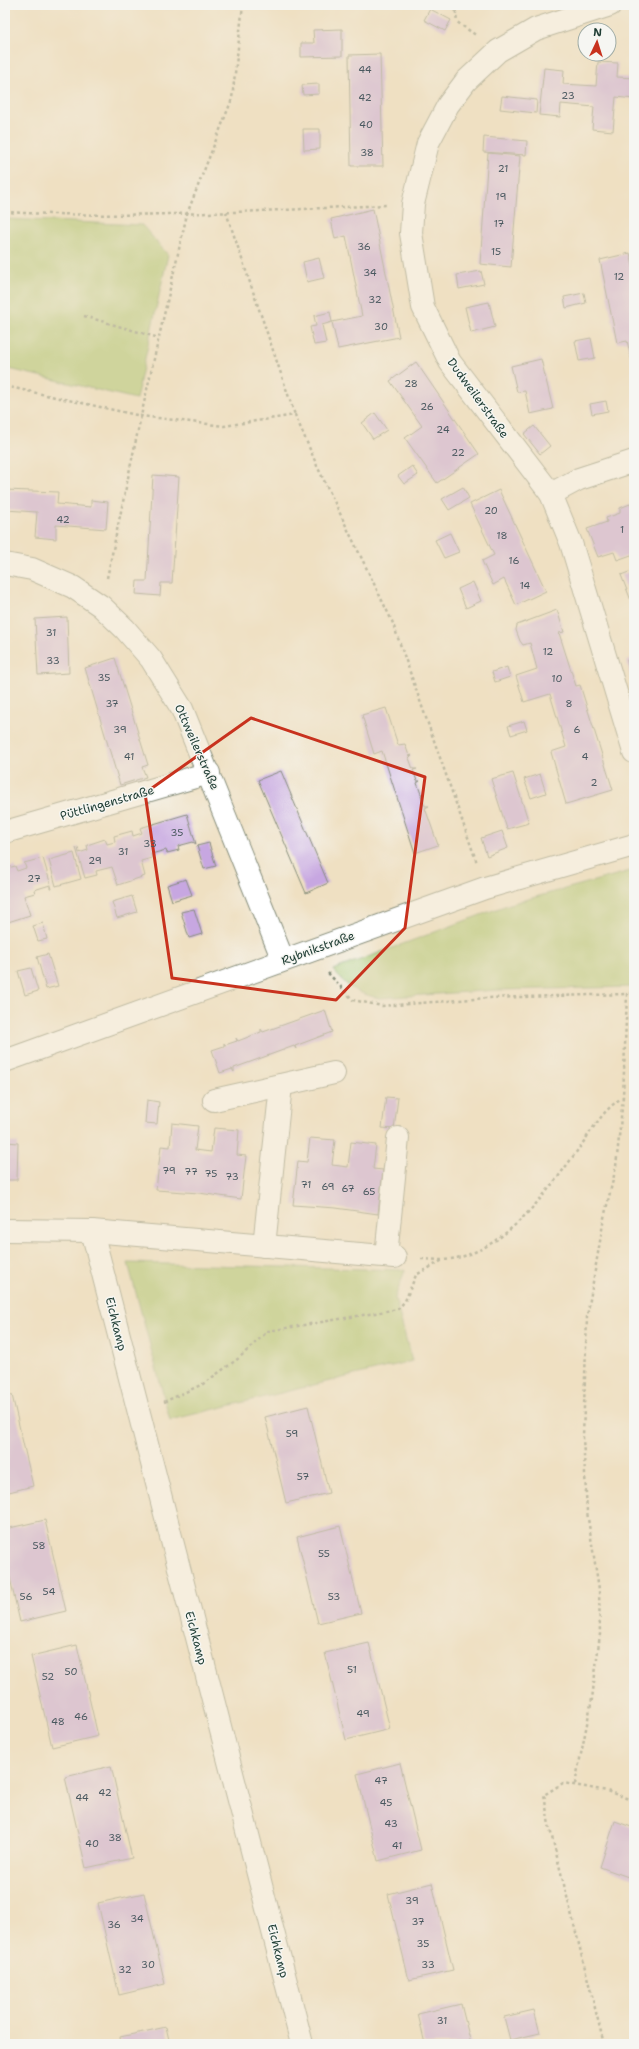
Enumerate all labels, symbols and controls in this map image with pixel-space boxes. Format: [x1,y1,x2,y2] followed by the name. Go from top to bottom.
[577,22,617,62] north arrow
[593,25,603,40] text: N
[358,63,372,76] house number: 44
[561,89,575,102] house number: 23
[358,91,372,104] house number: 42
[359,118,373,131] house number: 40
[360,146,374,159] house number: 38
[498,162,508,175] house number: 21
[496,190,506,203] house number: 19
[494,217,504,230] house number: 17
[357,240,371,253] house number: 36
[491,245,501,258] house number: 15
[363,266,377,279] house number: 34
[614,270,624,283] house number: 12
[368,293,382,306] house number: 32
[374,320,388,333] house number: 30
[443,355,513,442] street label: Dudweilerstraße
[404,377,418,390] house number: 28
[420,400,434,413] house number: 26
[436,423,450,436] house number: 24
[451,446,465,459] house number: 22
[484,504,498,517] house number: 20
[56,513,70,526] house number: 42
[620,523,624,536] house number: 1
[496,529,508,542] house number: 18
[509,554,519,567] house number: 16
[520,579,530,592] house number: 14
[46,626,56,639] house number: 31
[543,645,553,658] house number: 12
[46,654,60,667] house number: 33
[98,671,110,684] house number: 35
[552,672,562,685] house number: 10
[105,697,119,710] house number: 37
[566,697,573,710] house number: 8
[171,702,223,793] street label: Ottweilerstraße
[113,723,127,736] house number: 39
[574,723,581,736] house number: 6
[124,750,134,763] house number: 41
[582,750,589,763] house number: 4
[591,776,598,789] house number: 2
[58,782,156,824] street label: Püttlingenstraße
[171,826,183,839] house number: 35
[143,837,157,850] house number: 33
[118,845,128,858] house number: 31
[88,854,102,867] house number: 29
[27,872,41,885] house number: 27
[279,927,357,969] street label: Rybnikstraße
[162,1164,176,1177] house number: 79
[184,1165,198,1178] house number: 77
[205,1167,217,1180] house number: 75
[225,1170,239,1183] house number: 73
[301,1178,311,1191] house number: 71
[321,1180,335,1193] house number: 69
[342,1182,354,1195] house number: 67
[363,1185,375,1198] house number: 65
[102,1295,130,1353] street label: Eichkamp
[286,1427,298,1440] house number: 59
[297,1470,309,1483] house number: 57
[33,1539,45,1552] house number: 58
[318,1547,330,1560] house number: 55
[43,1585,55,1598] house number: 54
[20,1590,32,1603] house number: 56
[328,1590,340,1603] house number: 53
[181,1609,211,1667] street label: Eichkamp
[347,1663,357,1676] house number: 51
[64,1665,78,1678] house number: 50
[42,1670,54,1683] house number: 52
[356,1707,370,1720] house number: 49
[74,1710,88,1723] house number: 46
[51,1715,65,1728] house number: 48
[374,1774,388,1787] house number: 47
[98,1786,112,1799] house number: 42
[75,1791,89,1804] house number: 44
[380,1796,392,1809] house number: 45
[384,1817,398,1830] house number: 43
[108,1831,122,1844] house number: 38
[85,1837,99,1850] house number: 40
[392,1839,402,1852] house number: 41
[405,1894,419,1907] house number: 39
[130,1912,144,1925] house number: 34
[411,1915,425,1928] house number: 37
[107,1918,121,1931] house number: 36
[264,1922,292,1980] street label: Eichkamp
[417,1937,429,1950] house number: 35
[141,1958,155,1971] house number: 30
[421,1958,435,1971] house number: 33
[118,1963,132,1976] house number: 32
[437,2014,447,2027] house number: 31

